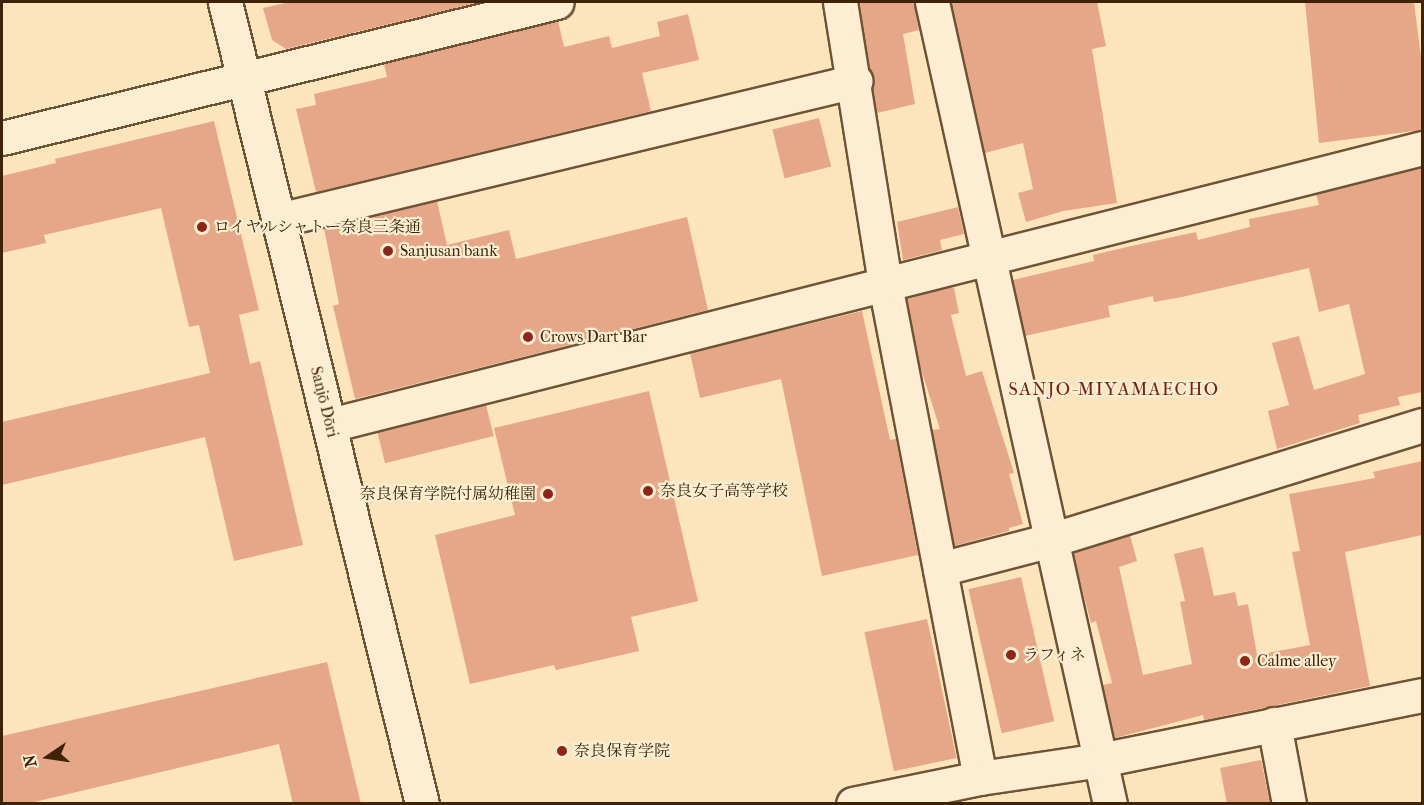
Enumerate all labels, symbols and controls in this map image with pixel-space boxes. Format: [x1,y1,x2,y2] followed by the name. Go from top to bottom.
[214,217,422,237] place label: ロイヤルシャトー奈良三条通
[195,220,209,234] marker: ロイヤルシャトー奈良三条通
[400,241,497,261] place label: Sanjusan bank
[381,244,395,258] marker: Sanjusan bank
[540,327,647,347] place label: Crows Dart Bar
[521,330,535,344] marker: Crows Dart Bar
[306,365,342,439] street label: Sanjō Dōri
[1009,379,1219,401] district label: SANJO-MIYAMAECHO
[660,481,788,501] place label: 奈良女子高等学校
[360,484,536,504] place label: 奈良保育学院付属幼稚園
[641,484,655,498] marker: 奈良女子高等学校
[541,487,555,501] marker: 奈良保育学院付属幼稚園
[1023,645,1087,665] place label: ラフィネ
[1004,648,1018,662] marker: ラフィネ
[1257,651,1337,671] place label: Calme alley
[1238,654,1252,668] marker: Calme alley
[18,727,78,787] north arrow
[574,741,670,761] place label: 奈良保育学院
[555,744,569,758] marker: 奈良保育学院
[19,753,41,769] text: N

